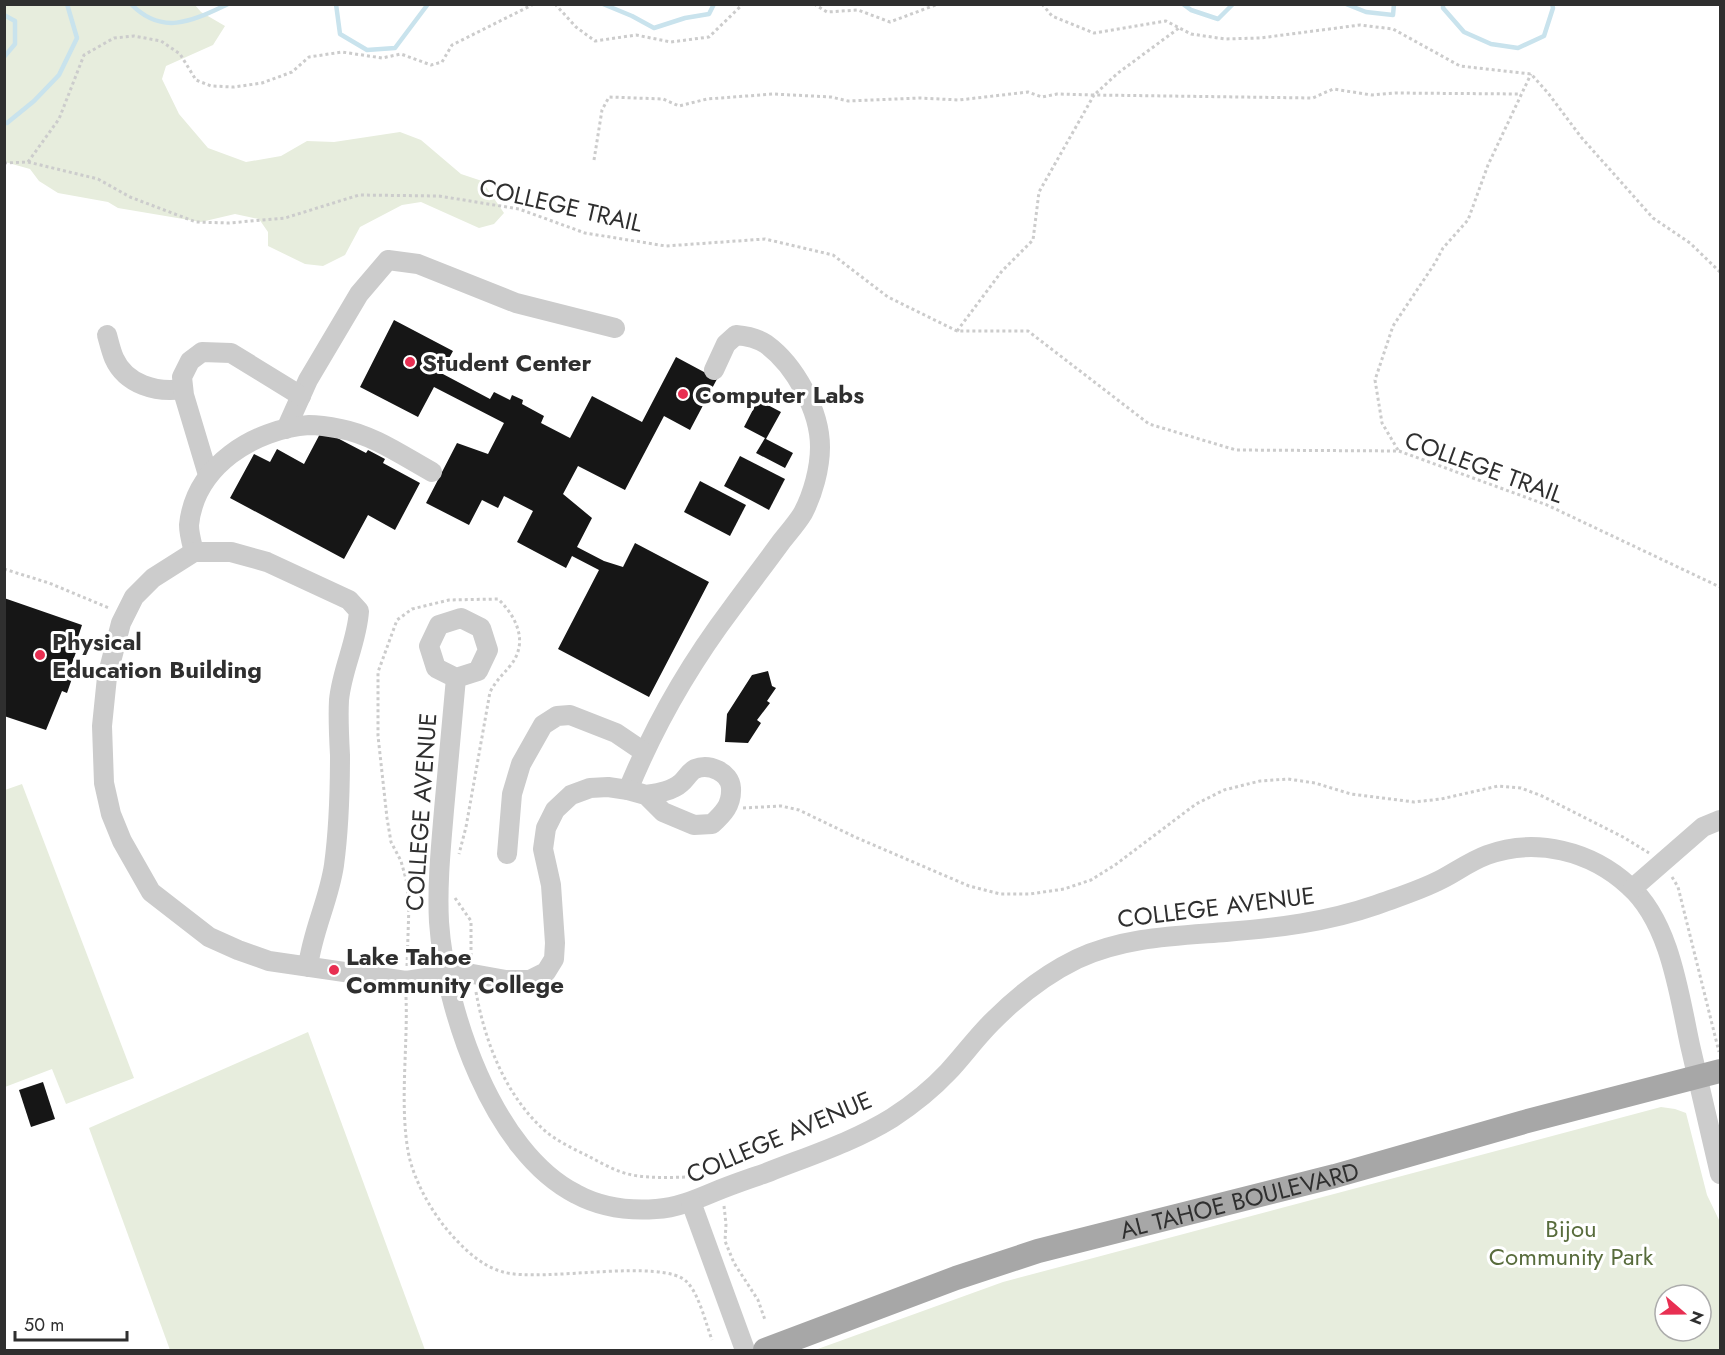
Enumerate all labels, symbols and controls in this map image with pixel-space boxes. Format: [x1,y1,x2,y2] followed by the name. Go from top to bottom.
[476,169,646,241] street label: COLLEGE TRAIL
[422,345,591,380] place label: Student Center
[403,355,417,369] marker: Student Center
[695,377,864,412] place label: Computer Labs
[676,387,690,401] marker: Computer Labs
[1400,422,1568,512] street label: COLLEGE TRAIL
[52,624,262,687] place label: Physical Education Building
[33,648,47,662] marker: Physical Education Building
[397,712,445,912] street label: COLLEGE AVENUE
[1115,878,1317,936] street label: COLLEGE AVENUE
[346,939,564,1002] place label: Lake Tahoe Community College
[327,963,341,977] marker: Lake Tahoe Community College
[681,1082,877,1192] street label: COLLEGE AVENUE
[1116,1153,1363,1247] street label: AL TAHOE BOULEVARD
[1489,1211,1654,1274] park label: Bijou Community Park
[1653,1283,1713,1343] north arrow
[15,1304,128,1342] scale bar
[1684,1308,1710,1328] text: N
[24,1312,64,1338] text: 50 m

